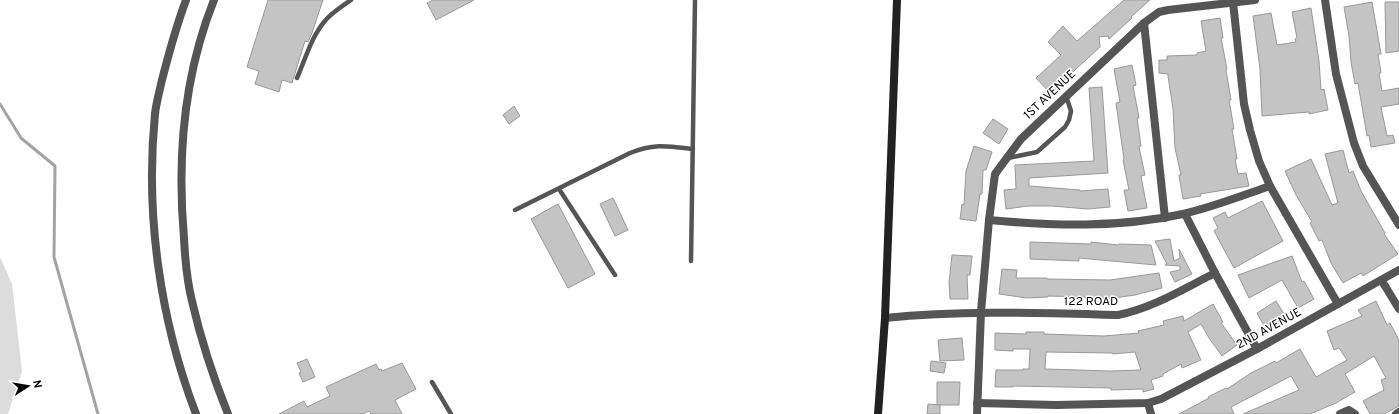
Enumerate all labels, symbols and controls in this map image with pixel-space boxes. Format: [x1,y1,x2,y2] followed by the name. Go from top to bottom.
[1020,67,1080,123] street label: 1ST AVENUE
[1064,294,1118,310] street label: 122 ROAD
[1234,305,1304,353] street label: 2ND AVENUE
[8,366,48,406] north arrow
[29,379,44,389] text: N

